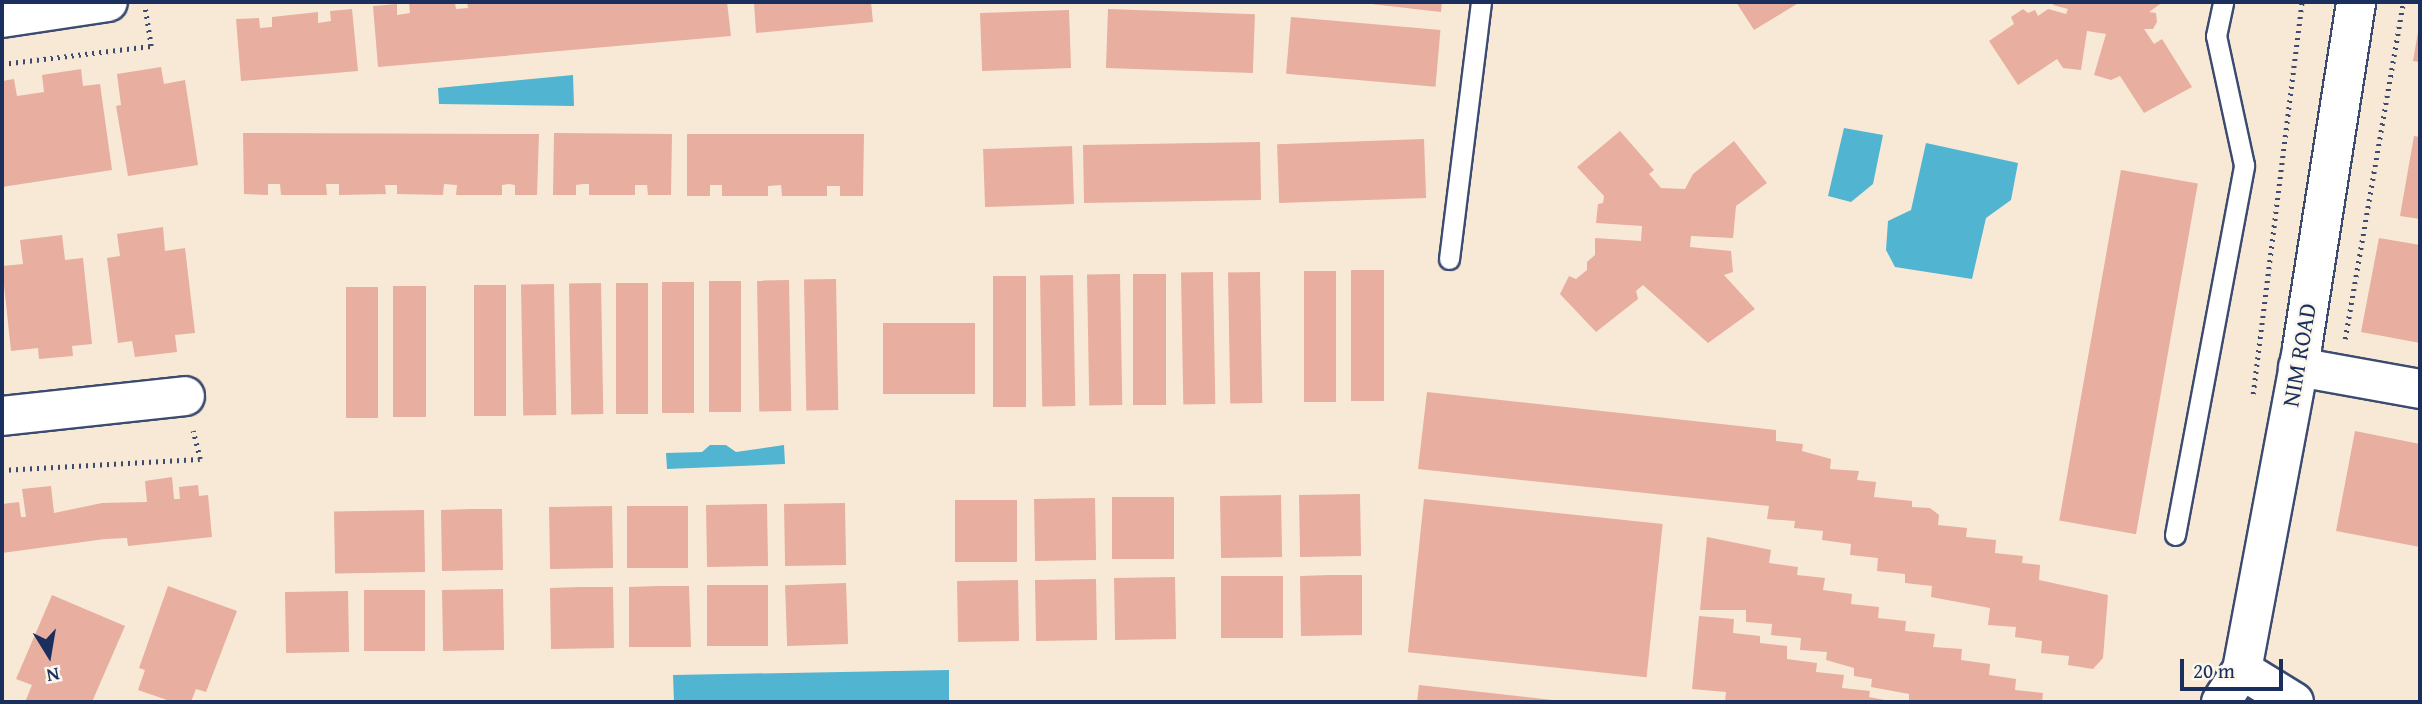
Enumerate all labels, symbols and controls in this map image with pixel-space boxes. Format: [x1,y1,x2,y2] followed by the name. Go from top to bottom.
[2276,301,2322,409] street label: NIM ROAD
[14,620,84,690] north arrow
[2184,644,2287,688] scale bar
[2193,655,2235,686] text: 20 m
[44,661,62,691] text: N

